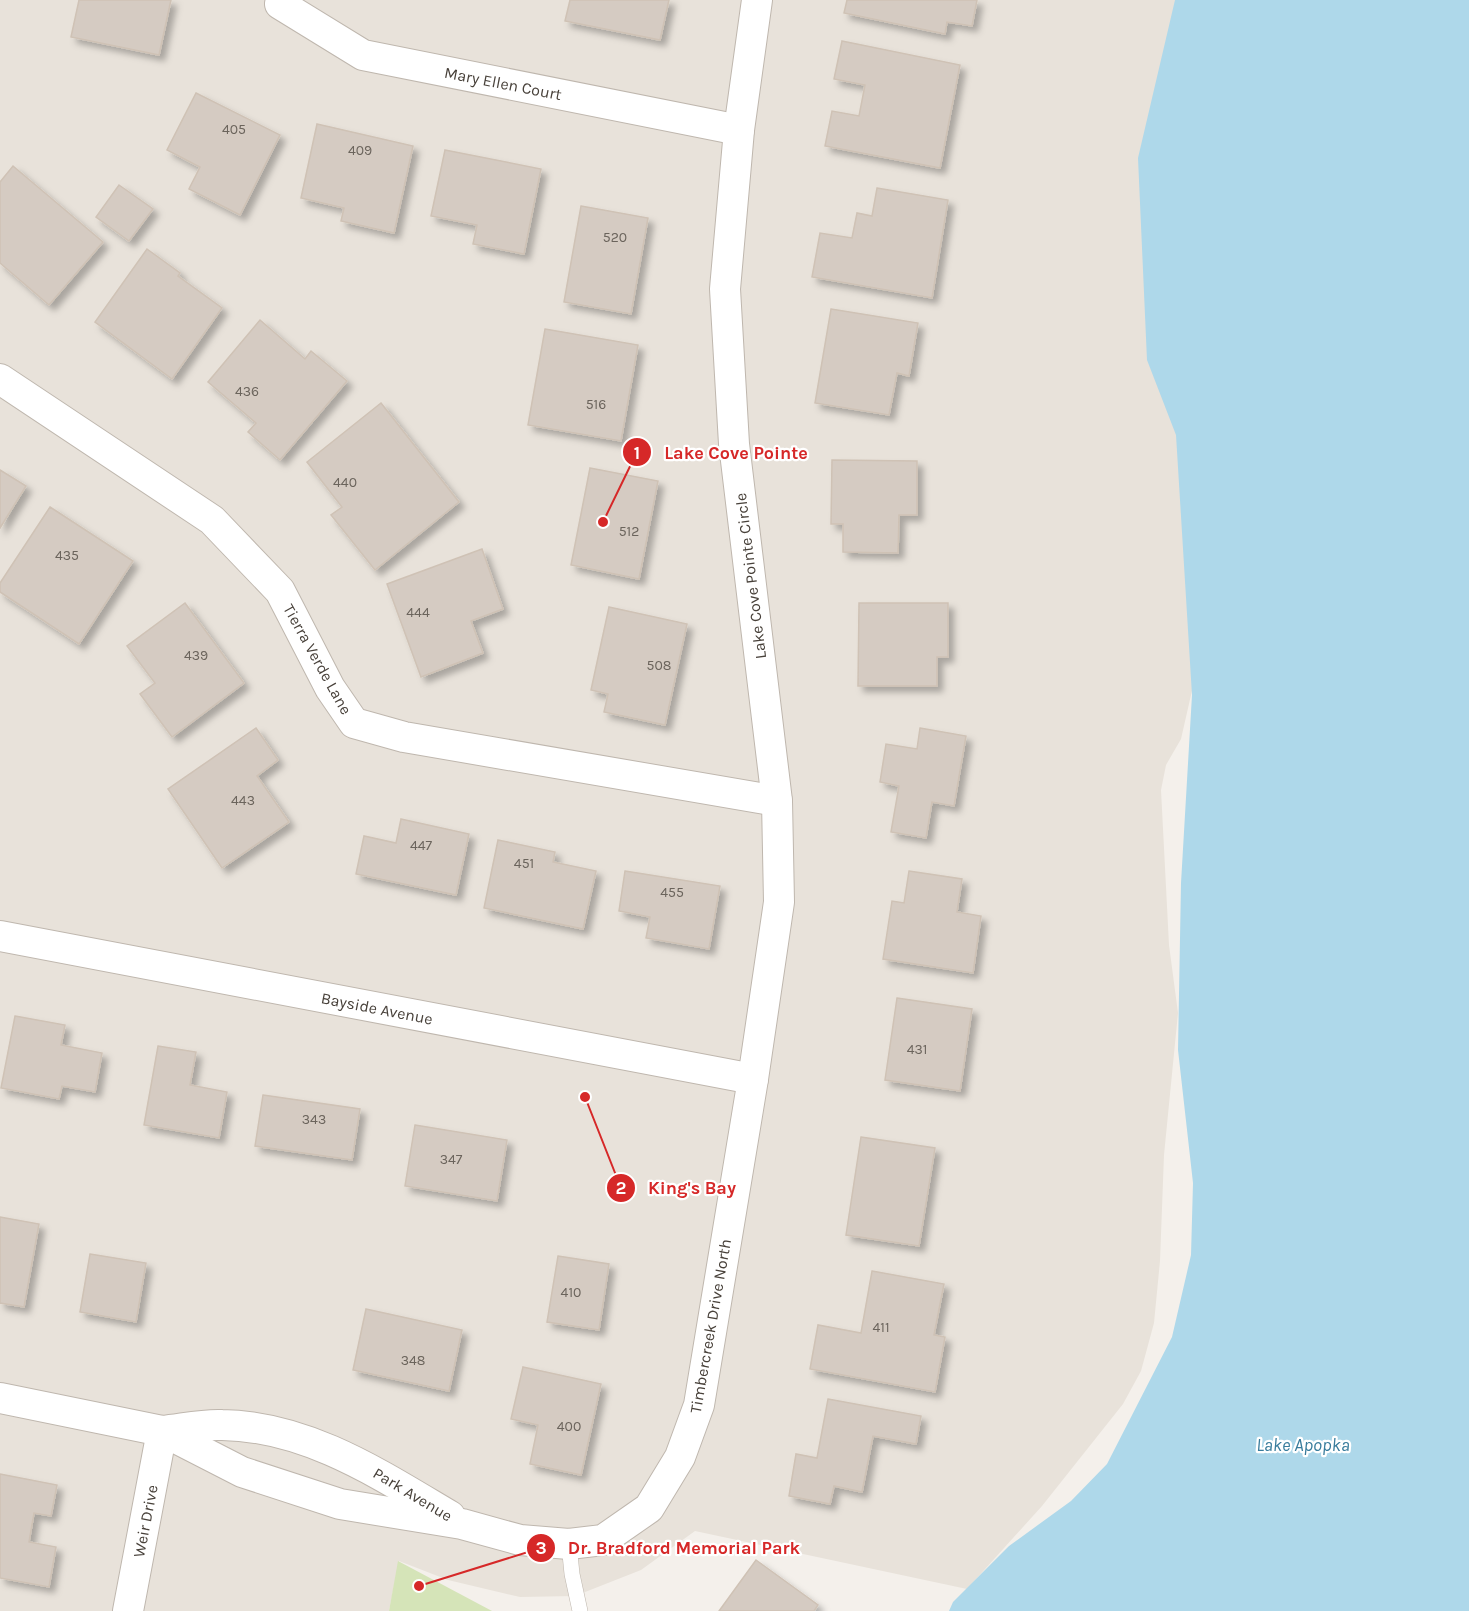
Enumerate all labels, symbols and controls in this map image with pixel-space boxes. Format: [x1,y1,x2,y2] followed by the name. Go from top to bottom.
[443,63,563,104] street label: Mary Ellen Court
[222,121,246,138] house number: 405
[348,142,372,159] house number: 409
[603,229,627,246] house number: 520
[235,383,259,400] house number: 436
[586,396,606,413] house number: 516
[622,434,820,470] callout: Lake Cove Pointe
[634,442,640,464] text: 1
[664,442,808,464] text: Lake Cove Pointe
[333,474,357,491] house number: 440
[731,492,770,660] street label: Lake Cove Pointe Circle
[619,523,639,540] house number: 512
[55,547,79,564] house number: 435
[279,601,356,718] street label: Tierra Verde Lane
[406,604,430,621] house number: 444
[184,647,208,664] house number: 439
[647,657,671,674] house number: 508
[231,792,255,809] house number: 443
[410,837,433,854] house number: 447
[514,855,534,872] house number: 451
[660,884,684,901] house number: 455
[319,988,434,1029] street label: Bayside Avenue
[907,1041,927,1058] house number: 431
[302,1111,326,1128] house number: 343
[440,1151,463,1168] house number: 347
[606,1170,748,1206] callout: King's Bay
[616,1177,626,1199] text: 2
[648,1177,736,1199] text: King's Bay
[686,1237,735,1415] street label: Timbercreek Drive North
[561,1284,581,1301] house number: 410
[872,1319,890,1336] house number: 411
[401,1352,425,1369] house number: 348
[557,1418,581,1435] house number: 400
[1256,1434,1350,1456] water label: Lake Apopka
[370,1463,456,1525] street label: Park Avenue
[129,1483,162,1559] street label: Weir Drive
[526,1530,812,1566] callout: Dr. Bradford Memorial Park
[535,1537,547,1559] text: 3
[568,1537,801,1559] text: Dr. Bradford Memorial Park

